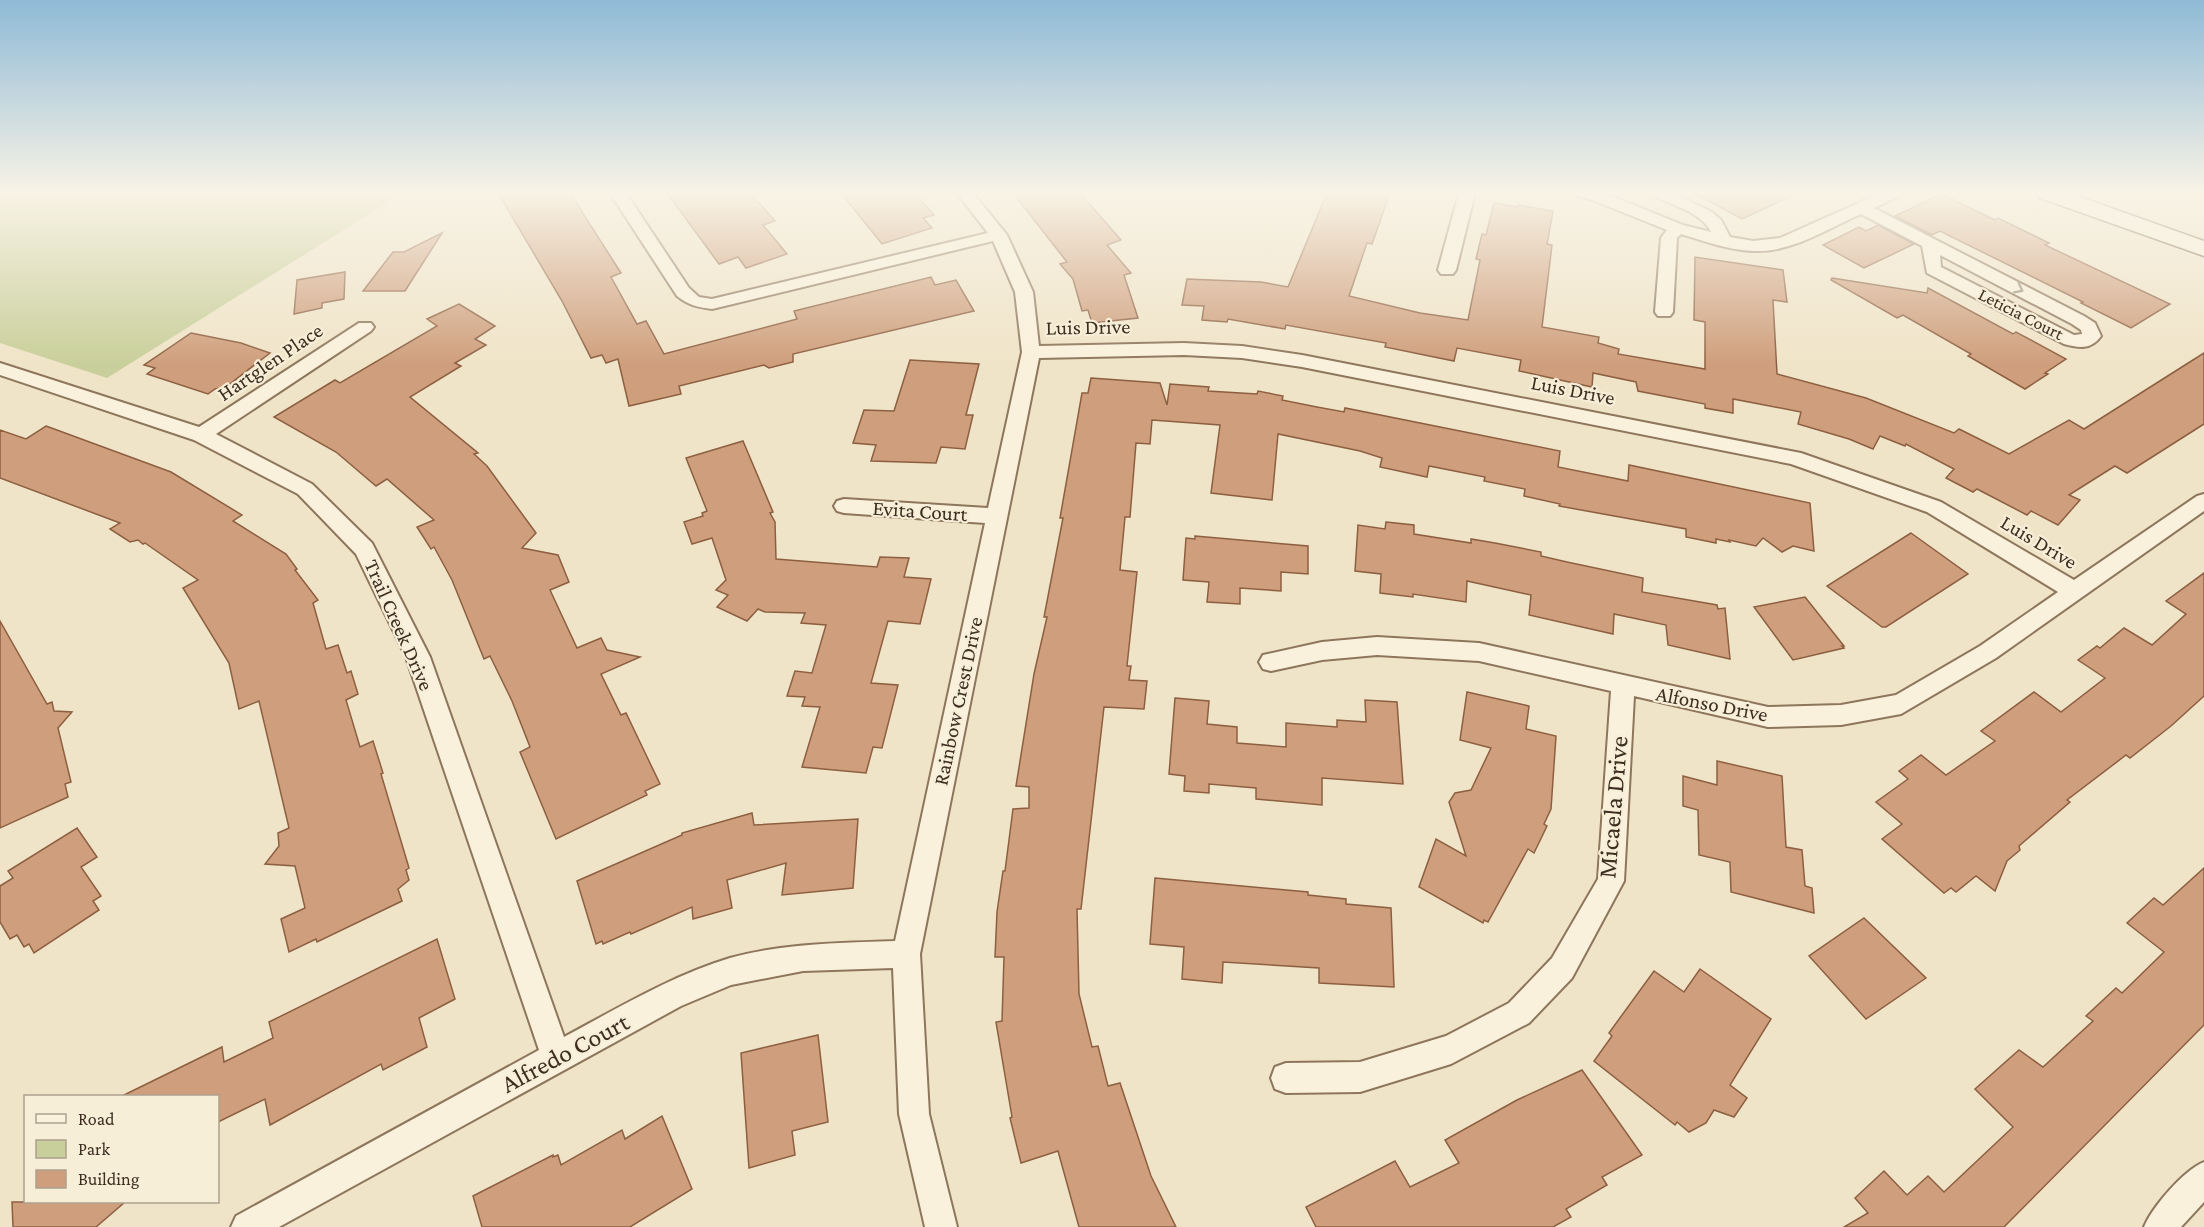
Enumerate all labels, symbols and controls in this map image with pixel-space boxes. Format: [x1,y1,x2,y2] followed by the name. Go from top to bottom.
[2013,282,2024,294] one-way arrow
[1975,284,2068,344] street label: Leticia Court
[1045,314,1131,340] street label: Luis Drive
[213,318,327,406] street label: Hartglen Place
[1529,370,1617,410] street label: Luis Drive
[872,496,969,526] street label: Evita Court
[1996,510,2082,574] street label: Luis Drive
[359,556,439,694] street label: Trail Creek Drive
[928,614,988,788] street label: Rainbow Crest Drive
[1654,681,1770,727] street label: Alfonso Drive
[1592,735,1634,879] street label: Micaela Drive
[496,1007,634,1099] street label: Alfredo Court
[24,1095,219,1203] legend
[78,1109,115,1129] text: Road
[78,1139,110,1159] text: Park
[78,1169,140,1189] text: Building

